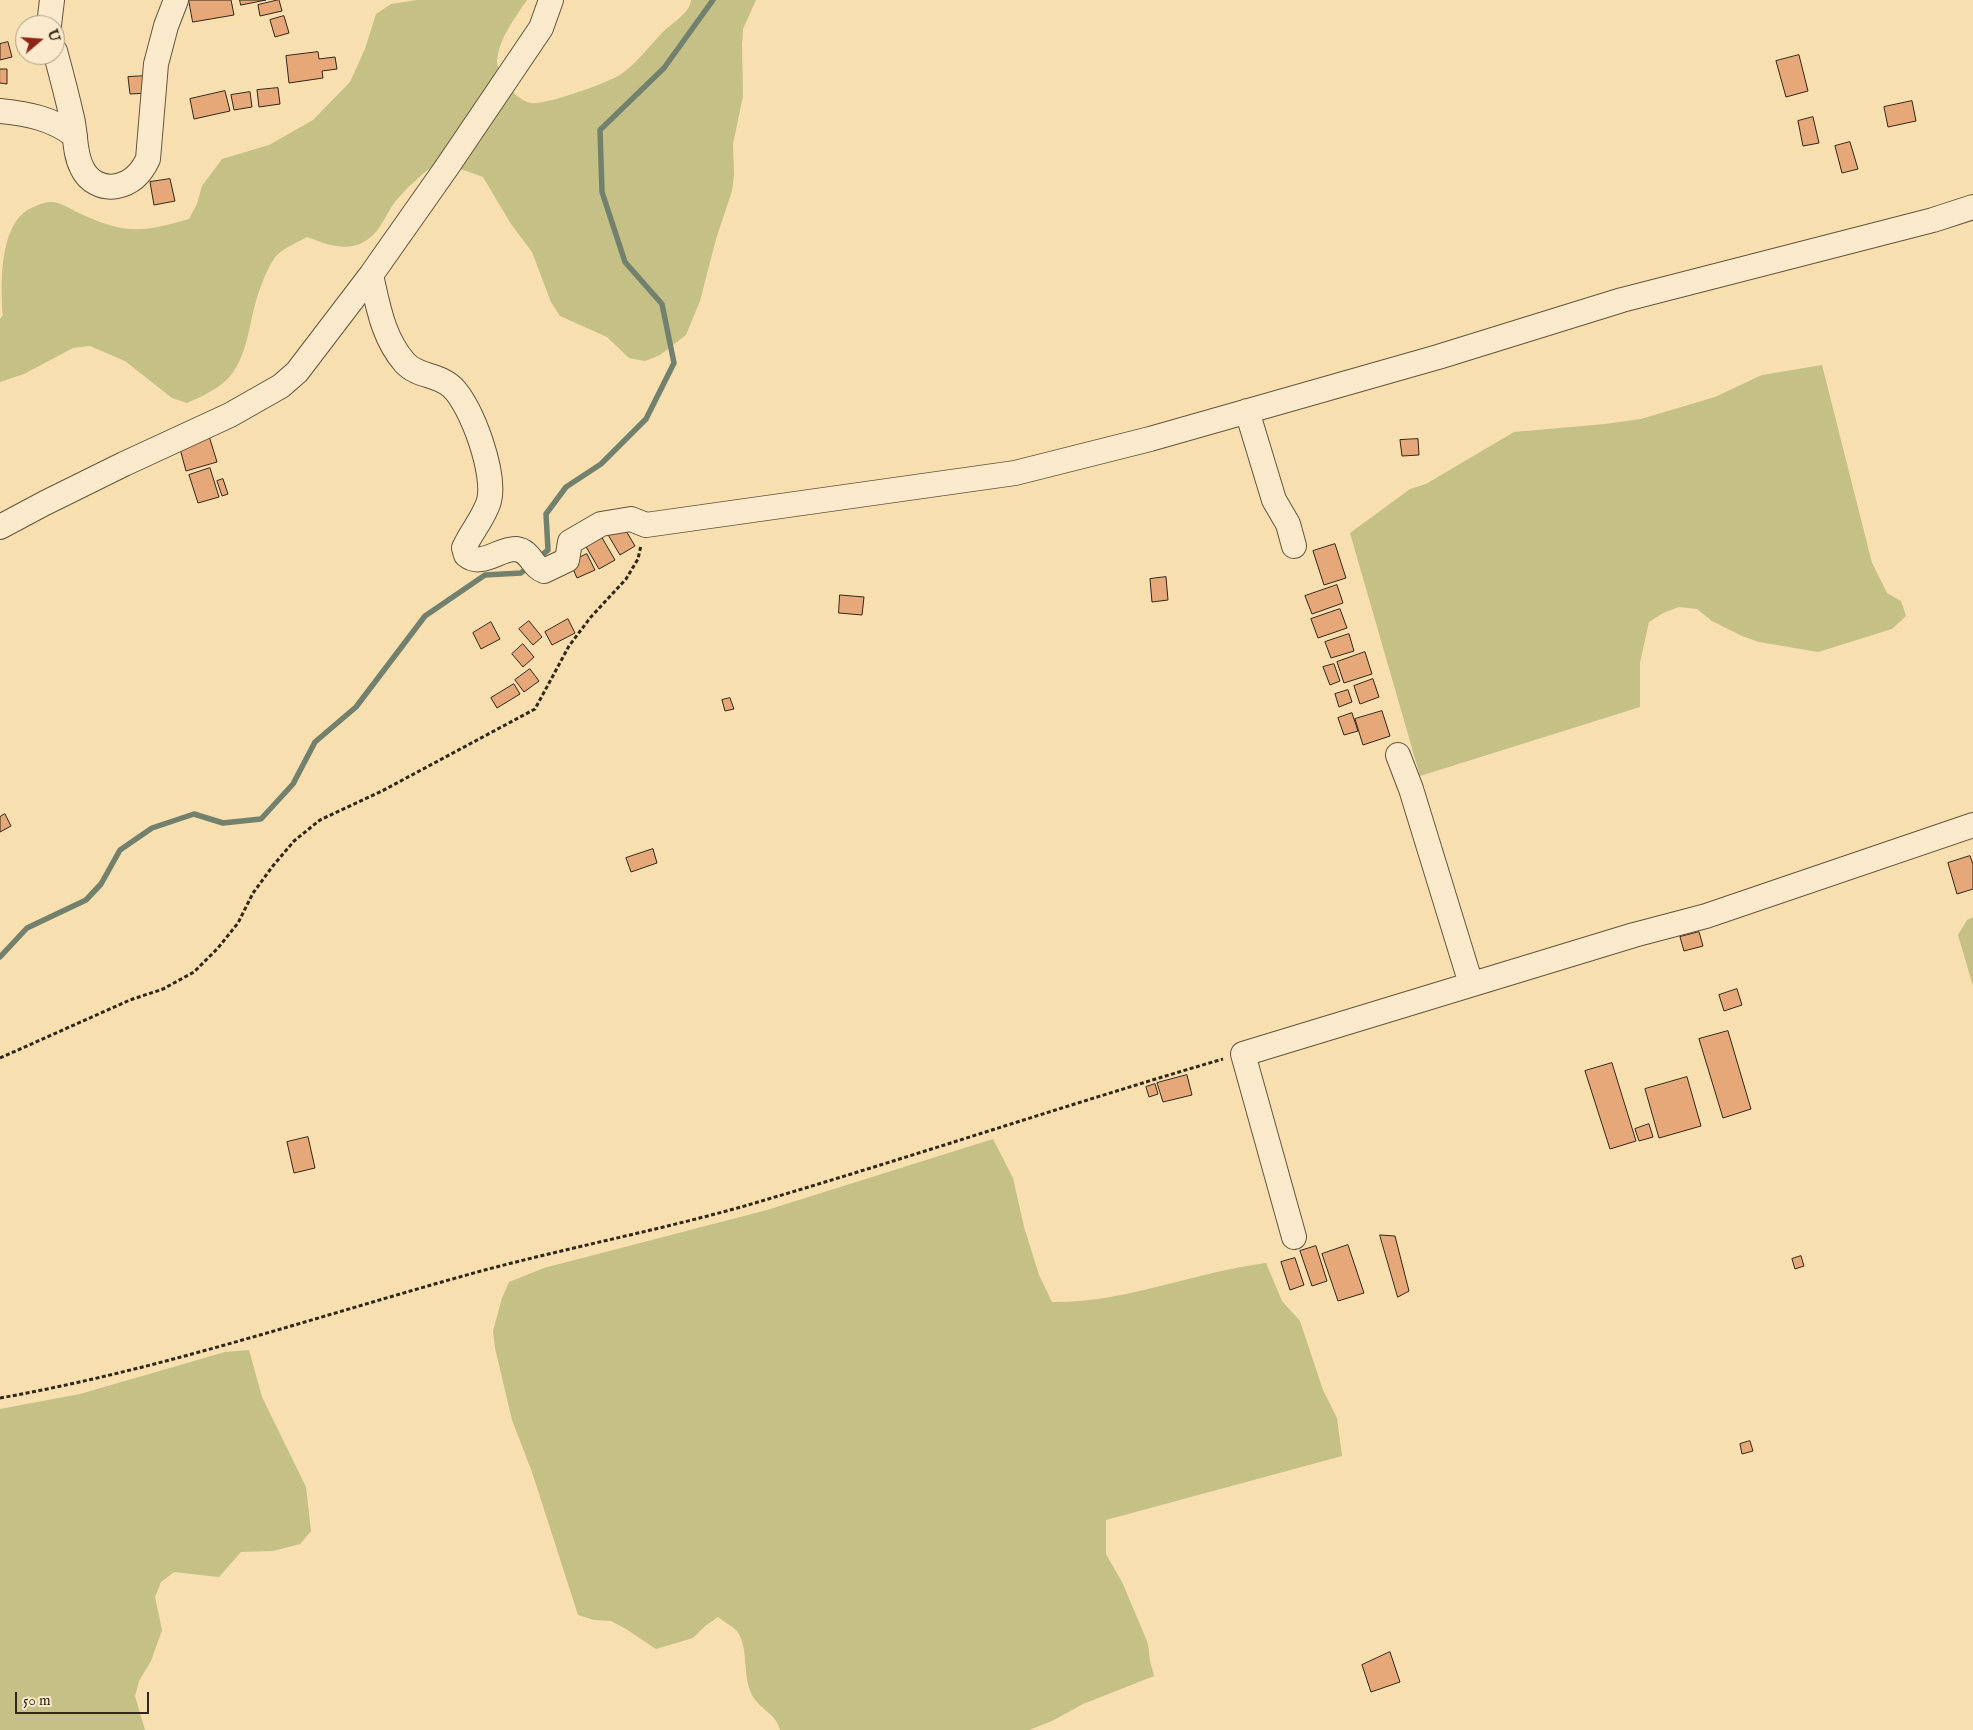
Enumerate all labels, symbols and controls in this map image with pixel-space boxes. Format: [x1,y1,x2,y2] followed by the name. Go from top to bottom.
[15,15,65,65] north arrow
[43,27,64,44] text: U
[18,1682,151,1714] scale bar
[23,1691,51,1710] text: 50 m

